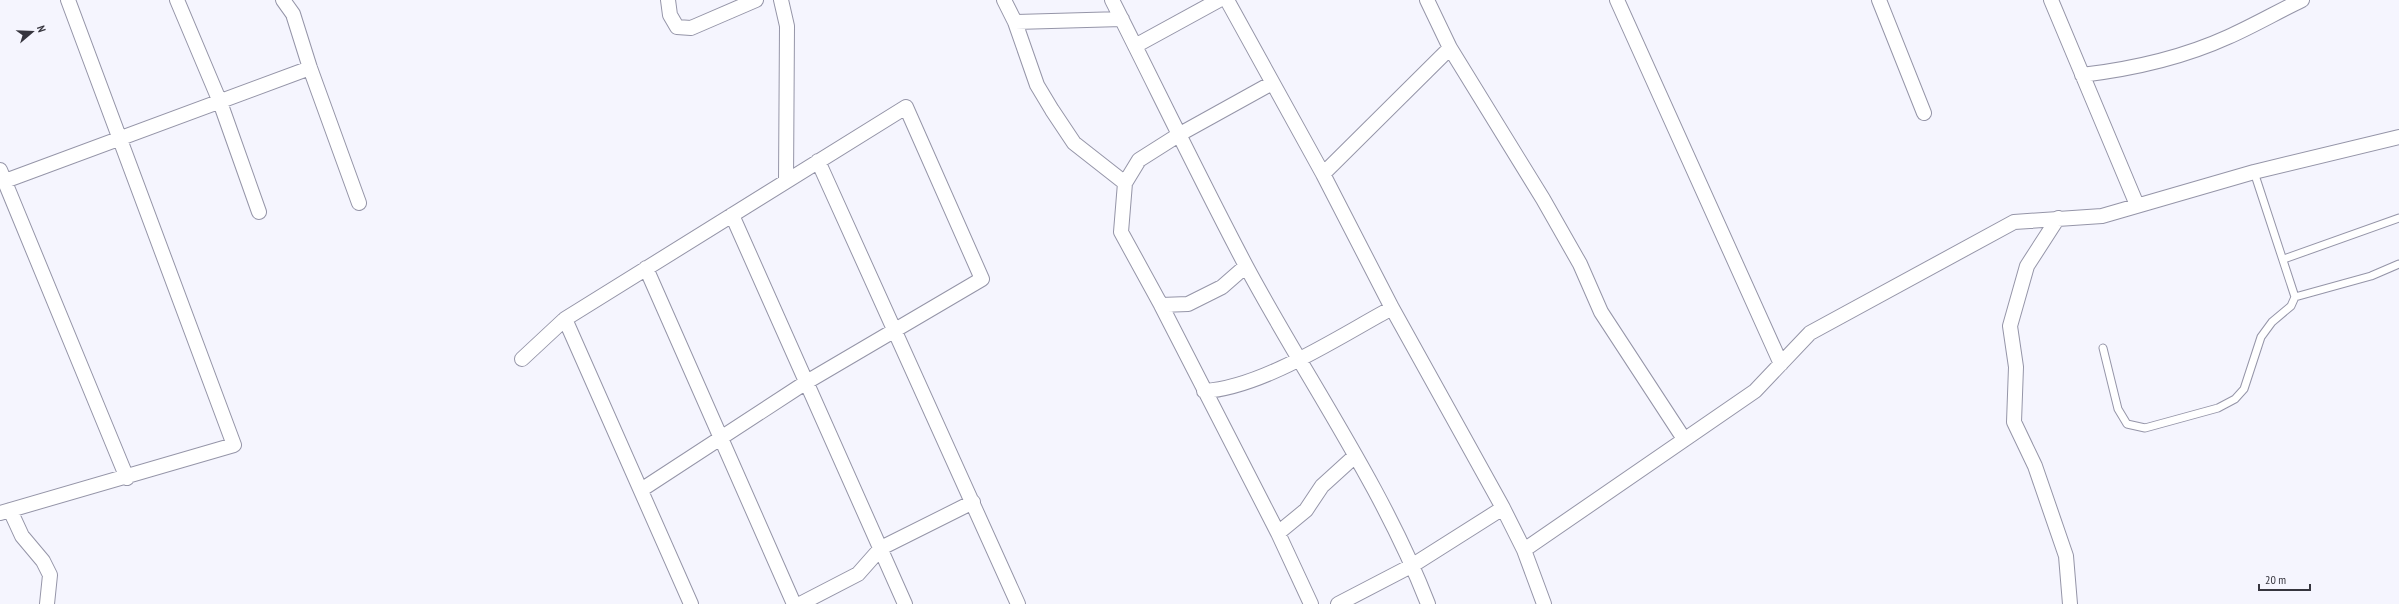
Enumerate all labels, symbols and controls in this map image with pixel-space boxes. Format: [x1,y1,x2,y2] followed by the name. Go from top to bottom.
[12,12,52,52] north arrow
[34,24,49,34] text: N
[2259,566,2310,592] scale bar
[2265,572,2286,587] text: 20 m

